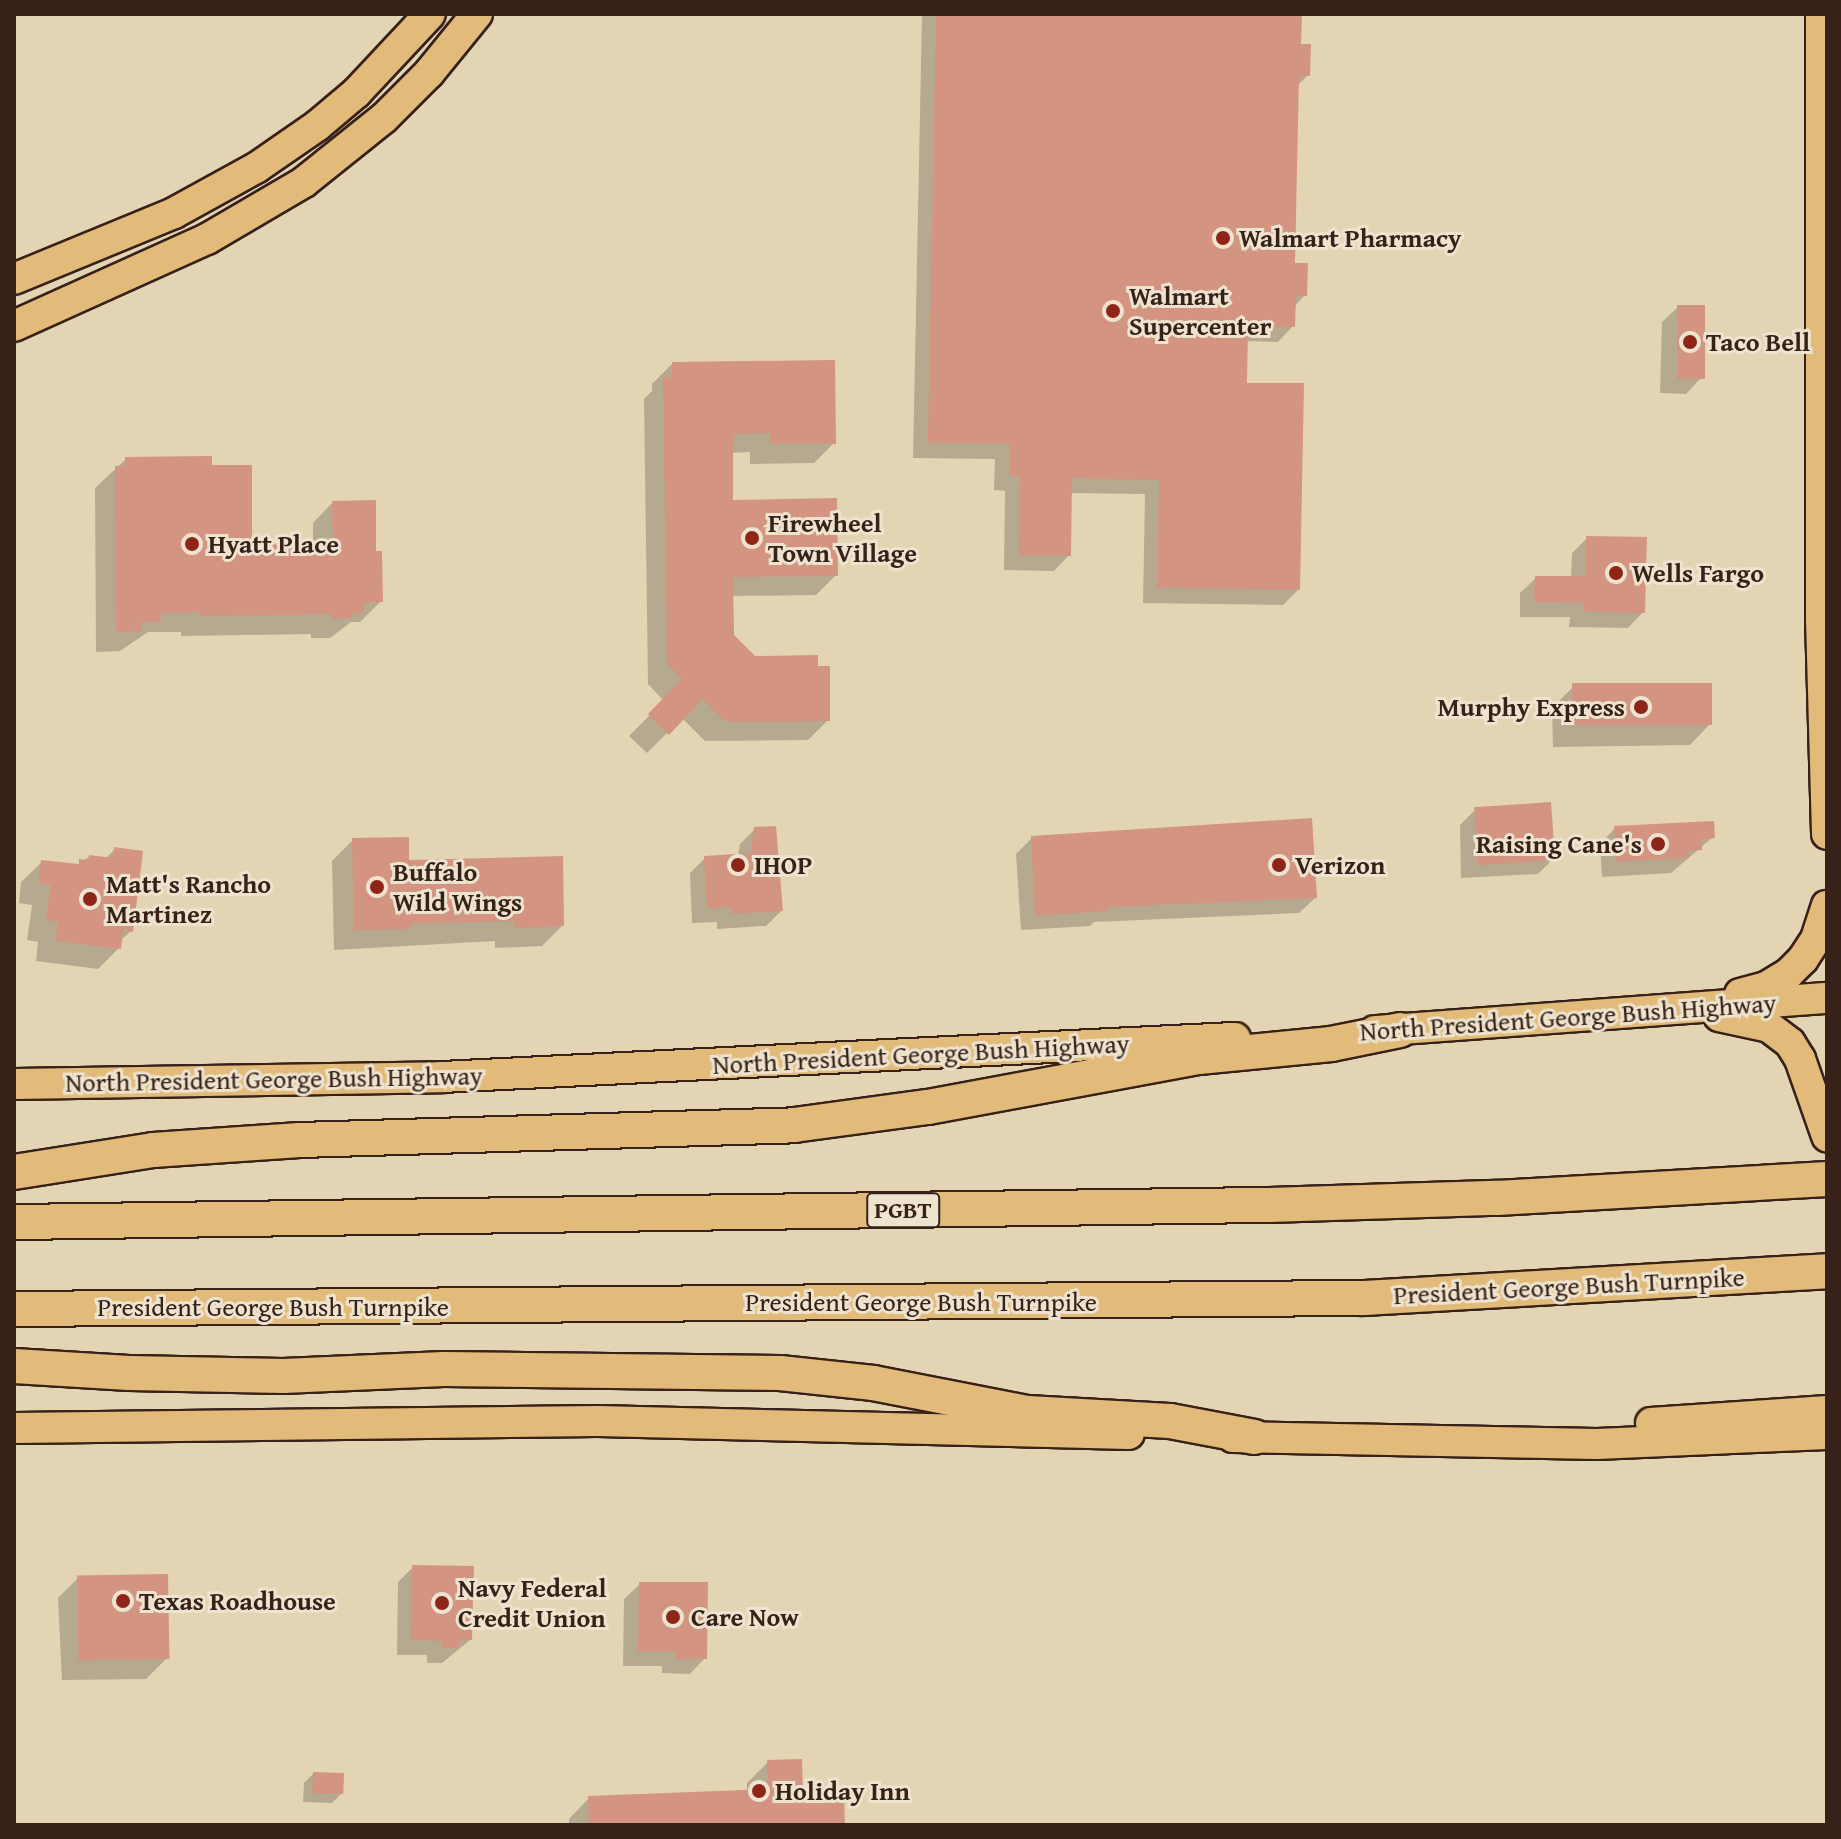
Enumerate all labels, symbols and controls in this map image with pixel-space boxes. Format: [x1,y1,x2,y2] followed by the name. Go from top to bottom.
[1239,222,1461,254] place label: Walmart Pharmacy
[1214,229,1232,247] marker: Walmart Pharmacy
[1129,280,1271,342] place label: Walmart Supercenter
[1104,302,1122,320] marker: Walmart Supercenter
[1706,326,1810,358] place label: Taco Bell
[1681,333,1699,351] marker: Taco Bell
[768,507,917,568] place label: Firewheel Town Village
[208,528,339,560] place label: Hyatt Place
[743,529,761,547] marker: Firewheel Town Village
[183,535,201,553] marker: Hyatt Place
[1632,557,1764,589] place label: Wells Fargo
[1607,564,1625,582] marker: Wells Fargo
[1437,691,1625,723] place label: Murphy Express
[1632,698,1650,716] marker: Murphy Express
[1476,828,1642,860] place label: Raising Cane's
[1649,835,1667,853] marker: Raising Cane's
[754,849,812,881] place label: IHOP
[1295,849,1385,881] place label: Verizon
[393,856,522,918] place label: Buffalo Wild Wings
[729,856,747,874] marker: IHOP
[1270,856,1288,874] marker: Verizon
[106,868,271,930] place label: Matt's Rancho Martinez
[368,878,386,896] marker: Buffalo Wild Wings
[81,890,99,908] marker: Matt's Rancho Martinez
[1359,987,1777,1047] street label: North President George Bush Highway
[712,1027,1130,1081] street label: North President George Bush Highway
[65,1060,483,1098] street label: North President George Bush Highway
[865,1190,941,1230] road number: PGBT
[1393,1261,1745,1311] street label: President George Bush Turnpike
[745,1286,1097,1318] street label: President George Bush Turnpike
[97,1291,449,1323] street label: President George Bush Turnpike
[458,1572,607,1634] place label: Navy Federal Credit Union
[139,1585,336,1617] place label: Texas Roadhouse
[114,1592,132,1610] marker: Texas Roadhouse
[433,1594,451,1612] marker: Navy Federal Credit Union
[691,1601,799,1633] place label: Care Now
[662,1606,684,1628] marker: Care Now
[775,1775,910,1807] place label: Holiday Inn
[750,1782,768,1800] marker: Holiday Inn

